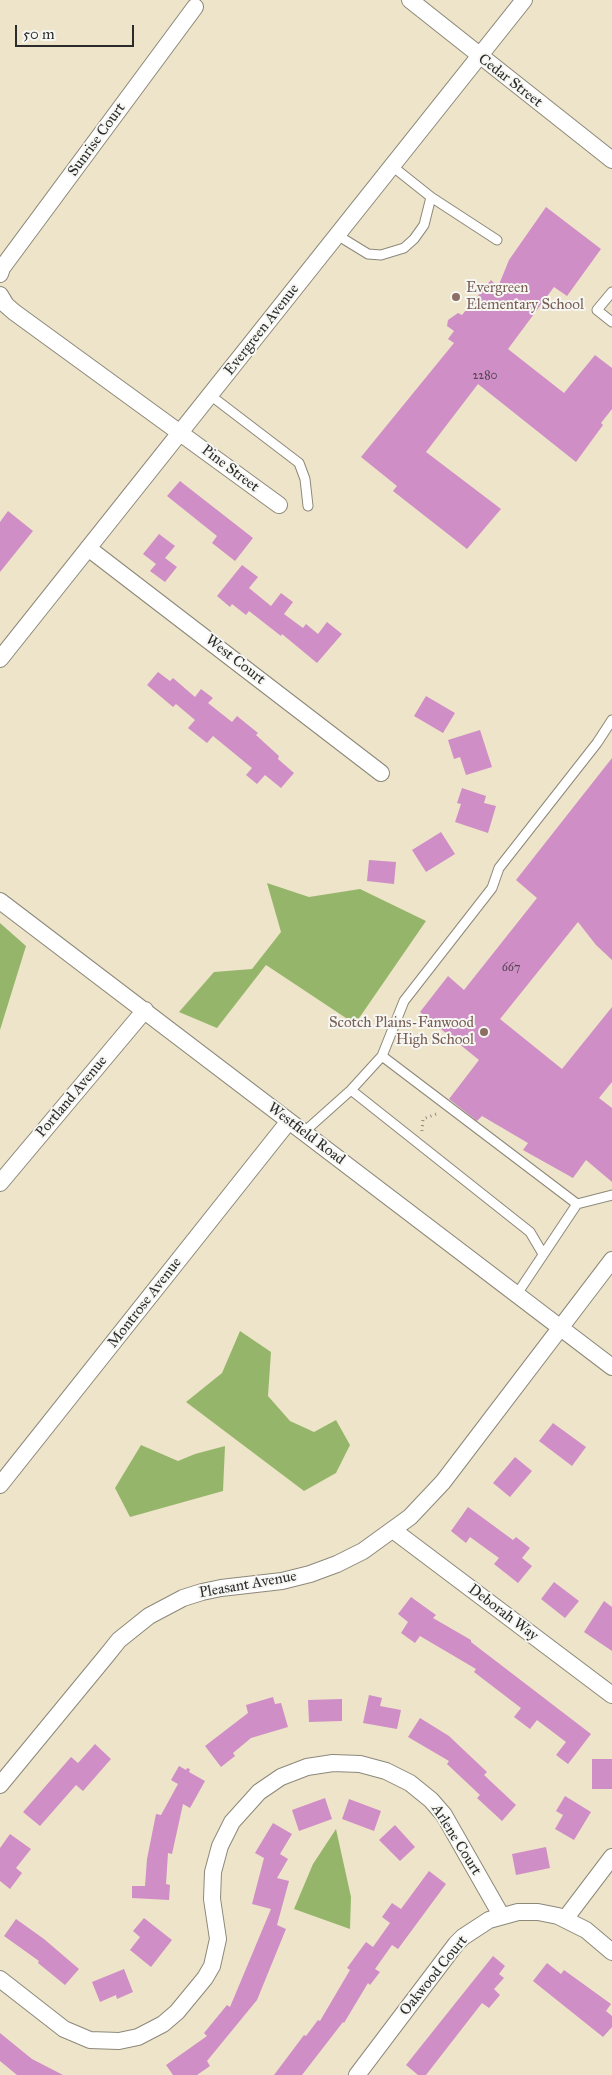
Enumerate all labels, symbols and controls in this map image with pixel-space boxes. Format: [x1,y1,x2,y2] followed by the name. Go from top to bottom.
[18,15,136,47] scale bar
[23,25,55,43] text: 50 m
[474,50,546,112] street label: Cedar Street
[64,100,130,180] street label: Sunrise Court
[466,279,584,314] place label: Evergreen Elementary School
[221,281,303,379] street label: Evergreen Avenue
[450,291,462,303] marker: Evergreen Elementary School
[472,369,498,383] house number: 2280
[198,441,262,497] street label: Pine Street
[202,631,268,689] street label: West Court
[502,961,520,975] house number: 667
[329,1014,474,1049] place label: Scotch Plains-Fanwood High School
[478,1026,490,1038] marker: Scotch Plains-Fanwood High School
[33,1052,111,1142] street label: Portland Avenue
[264,1099,348,1169] street label: Westfield Road
[104,1254,186,1352] street label: Montrose Avenue
[198,1568,298,1602] street label: Pleasant Avenue
[464,1581,542,1645] street label: Deborah Way
[427,1801,485,1879] street label: Arlene Court
[396,1932,472,2020] street label: Oakwood Court

